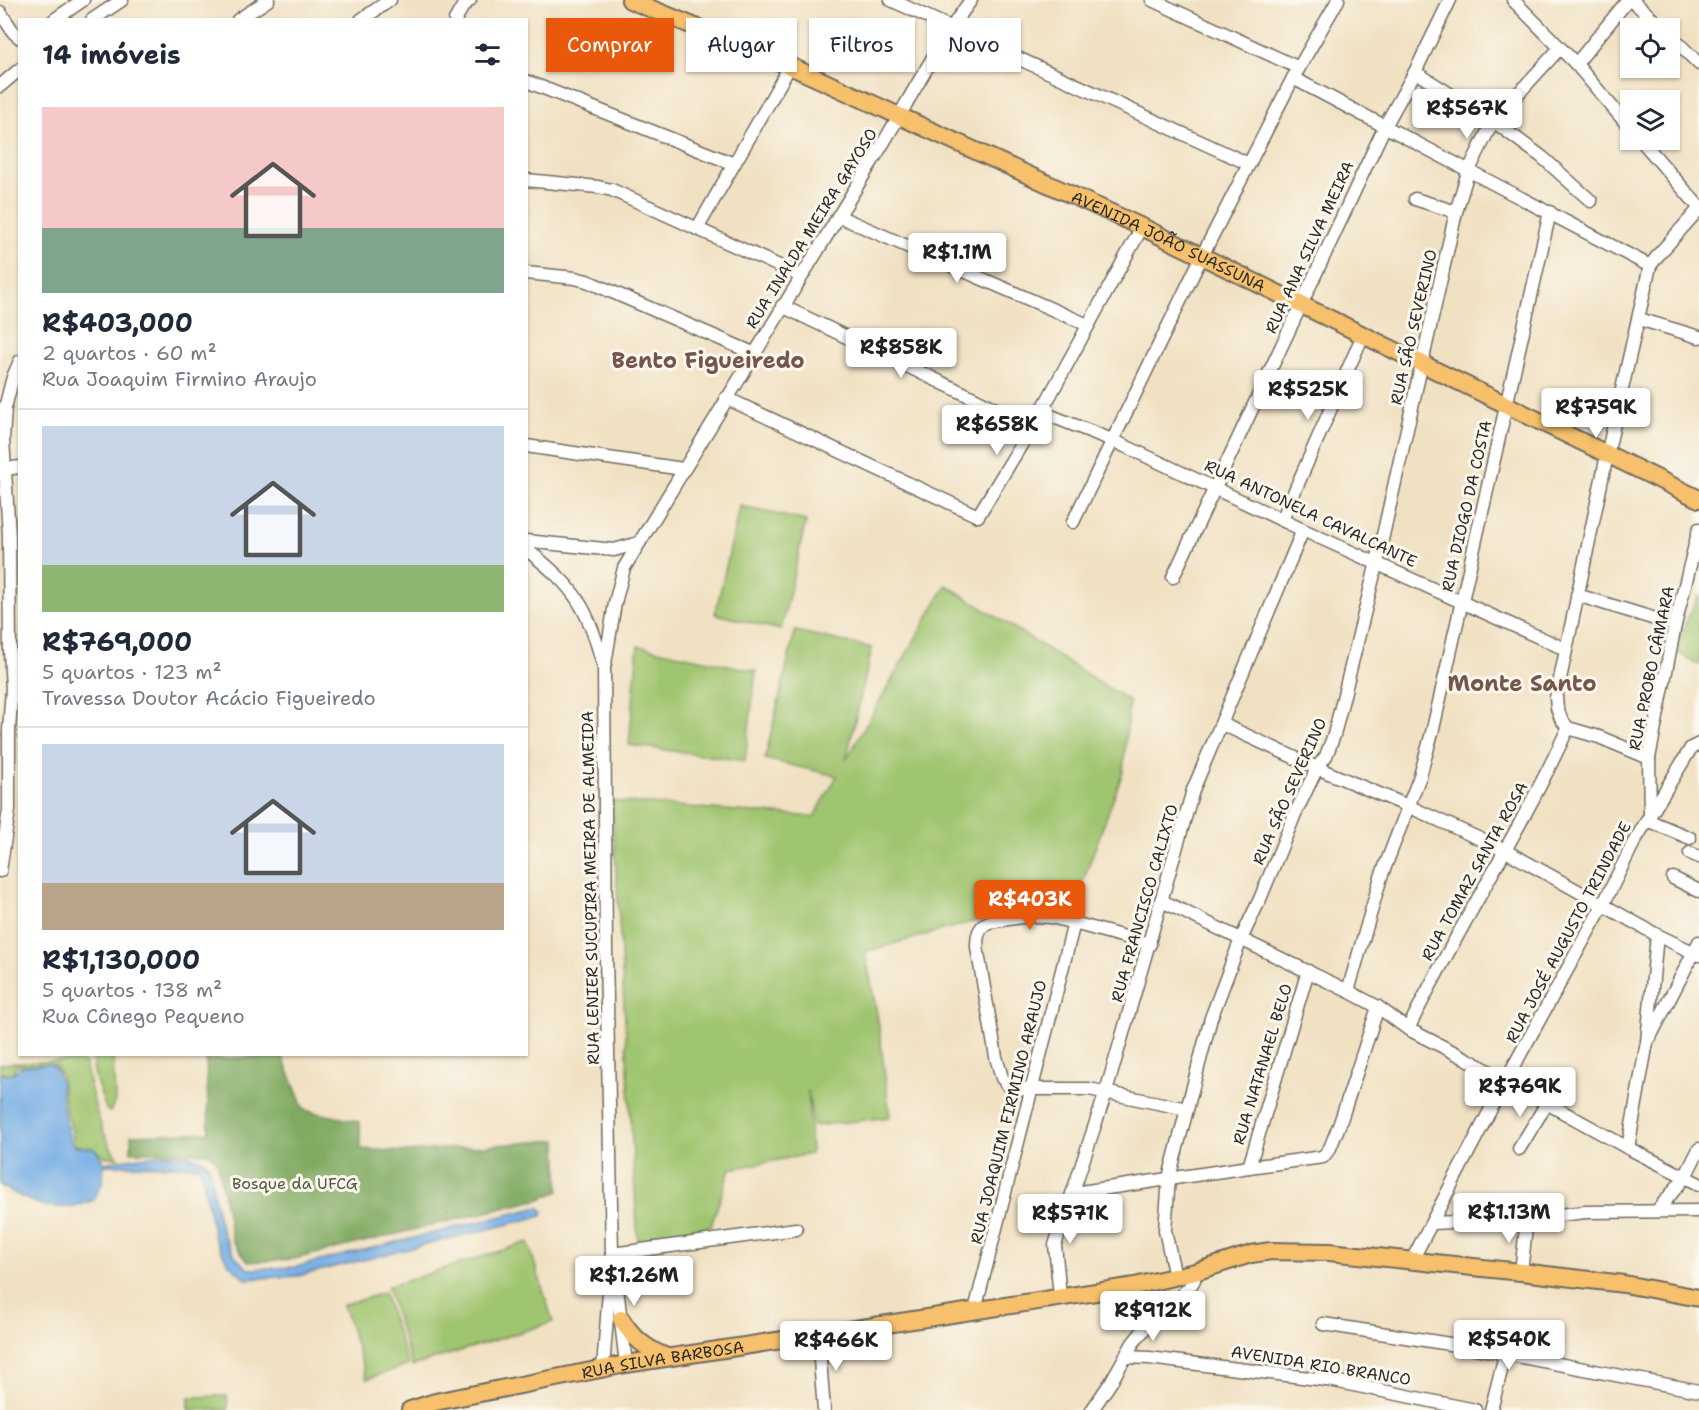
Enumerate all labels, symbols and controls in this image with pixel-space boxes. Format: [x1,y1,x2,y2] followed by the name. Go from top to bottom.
[546,18,674,72] chip: Comprar
[686,18,797,72] chip: Alugar
[809,18,915,72] chip: Filtros
[927,18,1021,72] chip: Novo
[1620,18,1680,150] map controls
[1620,18,1680,78] button: locate
[42,37,181,72] text: 14 imóveis
[471,38,504,71] icon: filters
[1418,89,1516,140] pin: R$567K
[1620,90,1680,150] button: layers
[1426,95,1508,121] text: R$567K
[741,124,882,332] street label: RUA INALDA MEIRA GAYOSO
[219,146,327,254] icon: home
[1260,158,1359,337] street label: RUA ANA SILVA MEIRA
[1068,186,1269,297] street label: AVENIDA JOÃO SUASSUNA
[908,233,1006,284] pin: R$1.1M
[922,239,992,265] text: R$1.1M
[1384,247,1442,407] street label: RUA SÃO SEVERINO
[42,305,193,340] text: R$403,000
[852,328,950,379] pin: R$858K
[860,334,942,360] text: R$858K
[42,340,217,366] text: 2 quartos · 60 m²
[611,346,805,375] district label: Bento Figueiredo
[42,366,317,392] text: Rua Joaquim Firmino Araujo
[1259,370,1357,421] pin: R$525K
[1268,376,1348,402] text: R$525K
[1547,388,1645,439] pin: R$759K
[1555,394,1637,420] text: R$759K
[948,405,1046,456] pin: R$658K
[956,411,1038,437] text: R$658K
[1437,418,1496,594] street label: RUA DIOGO DA COSTA
[1201,455,1420,572] street label: RUA ANTONELA CAVALCANTE
[219,465,327,573] icon: home
[1624,584,1679,752] street label: RUA PROBO CÂMARA
[42,624,192,659] text: R$769,000
[42,659,222,685] text: 5 quartos · 123 m²
[1448,669,1596,698] district label: Monte Santo
[42,685,376,711] text: Travessa Doutor Acácio Figueiredo
[577,711,604,1065] street label: RUA LENIER SUCUPIRA MEIRA DE ALMEIDA
[1247,714,1331,868] street label: RUA SÃO SEVERINO
[1416,778,1532,964] street label: RUA TOMAZ SANTA ROSA
[219,783,327,891] icon: home
[1106,802,1183,1005] street label: RUA FRANCISCO CALIXTO
[1501,818,1636,1047] street label: RUA JOSÉ AUGUSTO TRINDADE
[981,880,1079,931] pin: R$403K
[988,886,1072,912] text: R$403K
[42,942,200,977] text: R$1,130,000
[42,977,222,1003] text: 5 quartos · 138 m²
[966,978,1051,1246] street label: RUA JOAQUIM FIRMINO ARAUJO
[1228,981,1297,1147] street label: RUA NATANAEL BELO
[42,1003,245,1029] text: Rua Cônego Pequeno
[1471,1067,1569,1118] pin: R$769K
[1479,1073,1561,1099] text: R$769K
[232,1173,358,1194] park label: Bosque da UFCG
[1454,1193,1564,1244] pin: R$1.13M
[1021,1194,1119,1245] pin: R$571K
[1467,1199,1551,1225] text: R$1.13M
[1032,1200,1108,1226] text: R$571K
[579,1256,689,1307] pin: R$1.26M
[589,1262,679,1288] text: R$1.26M
[1104,1291,1202,1342] pin: R$912K
[1114,1297,1192,1323] text: R$912K
[1460,1320,1558,1371] pin: R$540K
[787,1321,885,1372] pin: R$466K
[1468,1326,1550,1352] text: R$540K
[794,1327,878,1353] text: R$466K
[580,1336,745,1384] street label: RUA SILVA BARBOSA
[1230,1341,1412,1390] street label: AVENIDA RIO BRANCO

